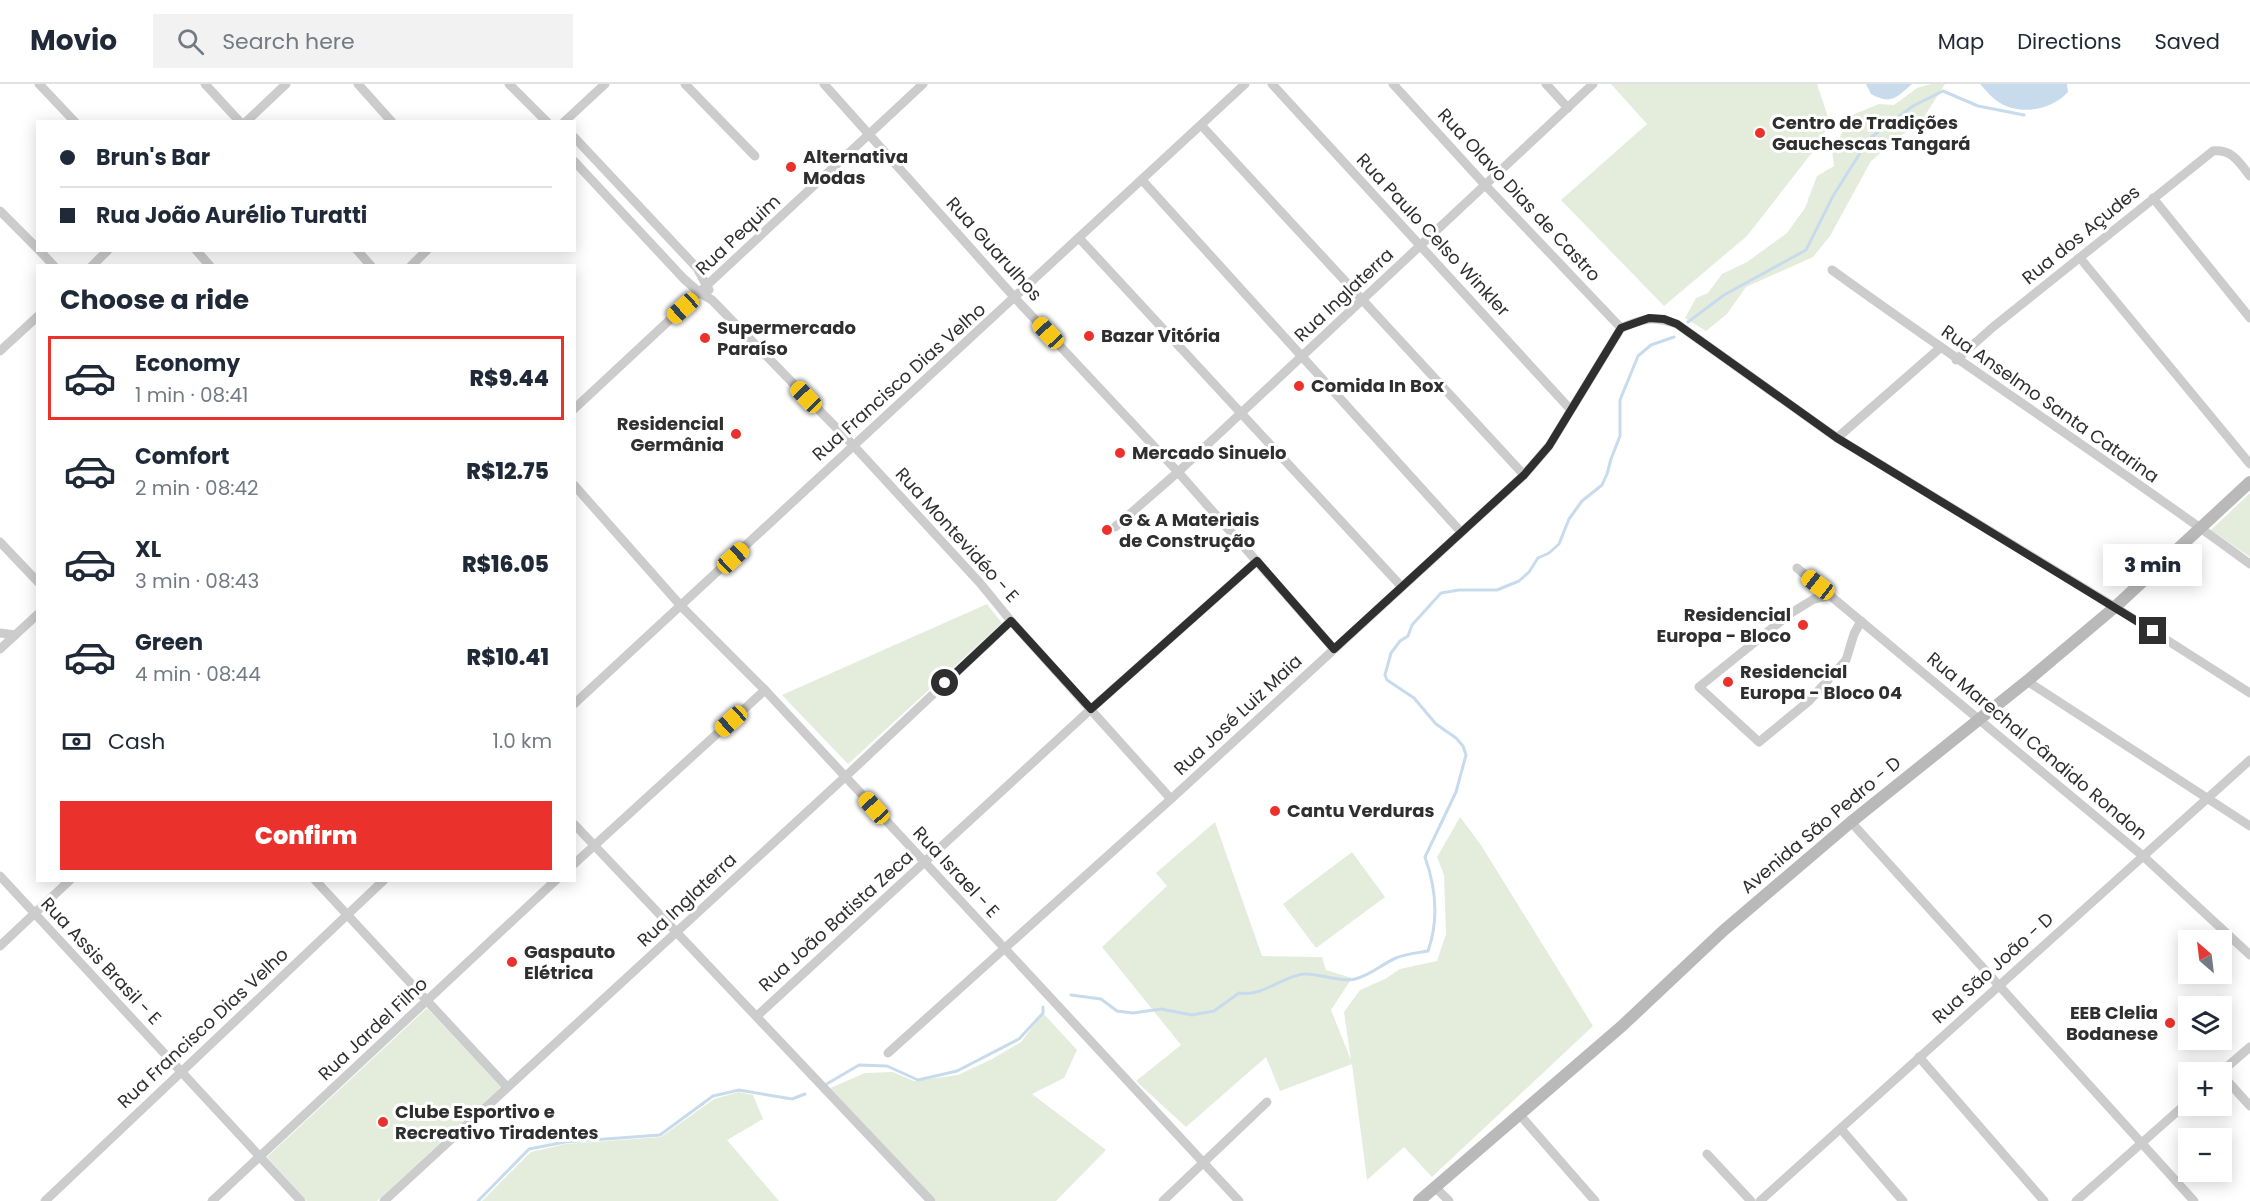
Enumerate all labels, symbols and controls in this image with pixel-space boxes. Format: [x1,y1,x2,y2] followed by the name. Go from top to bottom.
[153,14,573,68] search box
[30,21,117,60] text: Movio
[174,25,207,58] icon: search
[222,26,355,57] text: Search here
[1938,27,1984,56] text: Map
[2017,27,2121,56] text: Directions
[2154,27,2220,56] text: Saved
[1432,103,1606,287] street label: Rua Olavo Dias de Castro
[1772,110,1971,156] place label: Centro de Tradições Gauchescas Tangará
[1753,126,1767,140] marker: Centro de Tradições Gauchescas Tangará
[96,142,210,173] text: Brun's Bar
[803,144,908,190] place label: Alternativa Modas
[1351,148,1516,322] street label: Rua Paulo Celso Winkler
[784,160,798,174] marker: Alternativa Modas
[2017,179,2145,290] street label: Rua dos Açudes
[690,189,786,280] street label: Rua Pequim
[941,191,1048,306] street label: Rua Guarulhos
[96,200,367,231] text: Rua João Aurélio Turatti
[1289,242,1399,347] street label: Rua Inglaterra
[60,281,249,318] text: Choose a ride
[664,289,702,327] car
[807,297,991,466] street label: Rua Francisco Dias Velho
[1029,314,1067,352] car
[717,315,856,361] place label: Supermercado Paraíso
[1936,319,2164,488] street label: Rua Anselmo Santa Catarina
[1101,323,1220,348] place label: Bazar Vitória
[1082,329,1096,343] marker: Bazar Vitória
[698,331,712,345] marker: Supermercado Paraíso
[135,348,240,379] text: Economy
[63,351,117,405] icon: car
[470,363,549,394] text: R$9.44
[1311,373,1444,398] place label: Comida In Box
[787,378,825,416] car
[1292,379,1306,393] marker: Comida In Box
[135,381,248,409] text: 1 min · 08:41
[617,411,724,457] place label: Residencial Germânia
[729,427,743,441] marker: Residencial Germânia
[1132,440,1286,465] place label: Mercado Sinuelo
[135,441,229,472] text: Comfort
[63,444,117,498] icon: car
[1113,446,1127,460] marker: Mercado Sinuelo
[466,456,549,487] text: R$12.75
[890,462,1025,608] street label: Rua Montevidéo - E
[135,474,259,502] text: 2 min · 08:42
[1119,507,1260,553] place label: G & A Materiais de Construção
[1100,523,1114,537] marker: G & A Materiais de Construção
[135,534,161,565] text: XL
[63,537,117,591] icon: car
[714,539,752,577] car
[2104,544,2202,586] callout: 3 min
[462,549,549,580] text: R$16.05
[2124,551,2181,579] text: 3 min
[135,567,259,595] text: 3 min · 08:43
[1798,567,1838,603] car
[1656,602,1791,648] place label: Residencial Europa - Bloco
[2139,617,2166,644] route end
[1796,618,1810,632] marker: Residencial Europa - Bloco
[135,627,203,658] text: Green
[63,630,117,684] icon: car
[467,642,549,673] text: R$10.41
[1922,646,2153,845] street label: Rua Marechal Cândido Rondon
[1168,649,1307,781] street label: Rua José Luiz Maia
[1740,659,1902,705] place label: Residencial Europa - Bloco 04
[135,660,261,688] text: 4 min · 08:44
[931,669,958,696] route start
[1721,675,1735,689] marker: Residencial Europa - Bloco 04
[712,702,750,740] car
[60,725,93,758] icon: cash
[108,726,165,757] text: Cash
[493,727,552,755] text: 1.0 km
[1735,750,1906,899] street label: Avenida São Pedro - D
[855,789,893,827] car
[1287,798,1435,823] place label: Cantu Verduras
[60,801,552,870] button: Confirm
[1268,804,1282,818] marker: Cantu Verduras
[907,821,1005,923] street label: Rua Israel - E
[753,844,918,997] street label: Rua João Batista Zeca
[632,847,742,952] street label: Rua Inglaterra
[36,891,167,1030] street label: Rua Assis Brasil - E
[1927,906,2059,1029] street label: Rua São João - D
[2178,930,2232,984] north arrow
[2178,930,2232,1182] map controls
[524,939,615,985] place label: Gaspauto Elétrica
[112,942,294,1114] street label: Rua Francisco Dias Velho
[505,955,519,969] marker: Gaspauto Elétrica
[312,971,433,1086] street label: Rua Jardel Filho
[2178,996,2232,1050] button: layers
[2066,1000,2158,1046] place label: EEB Clelia Bodanese
[2163,1016,2177,1030] marker: EEB Clelia Bodanese
[2178,1062,2232,1116] button: +
[395,1099,599,1145] place label: Clube Esportivo e Recreativo Tiradentes
[376,1115,390,1129] marker: Clube Esportivo e Recreativo Tiradentes
[2178,1128,2232,1182] button: −

